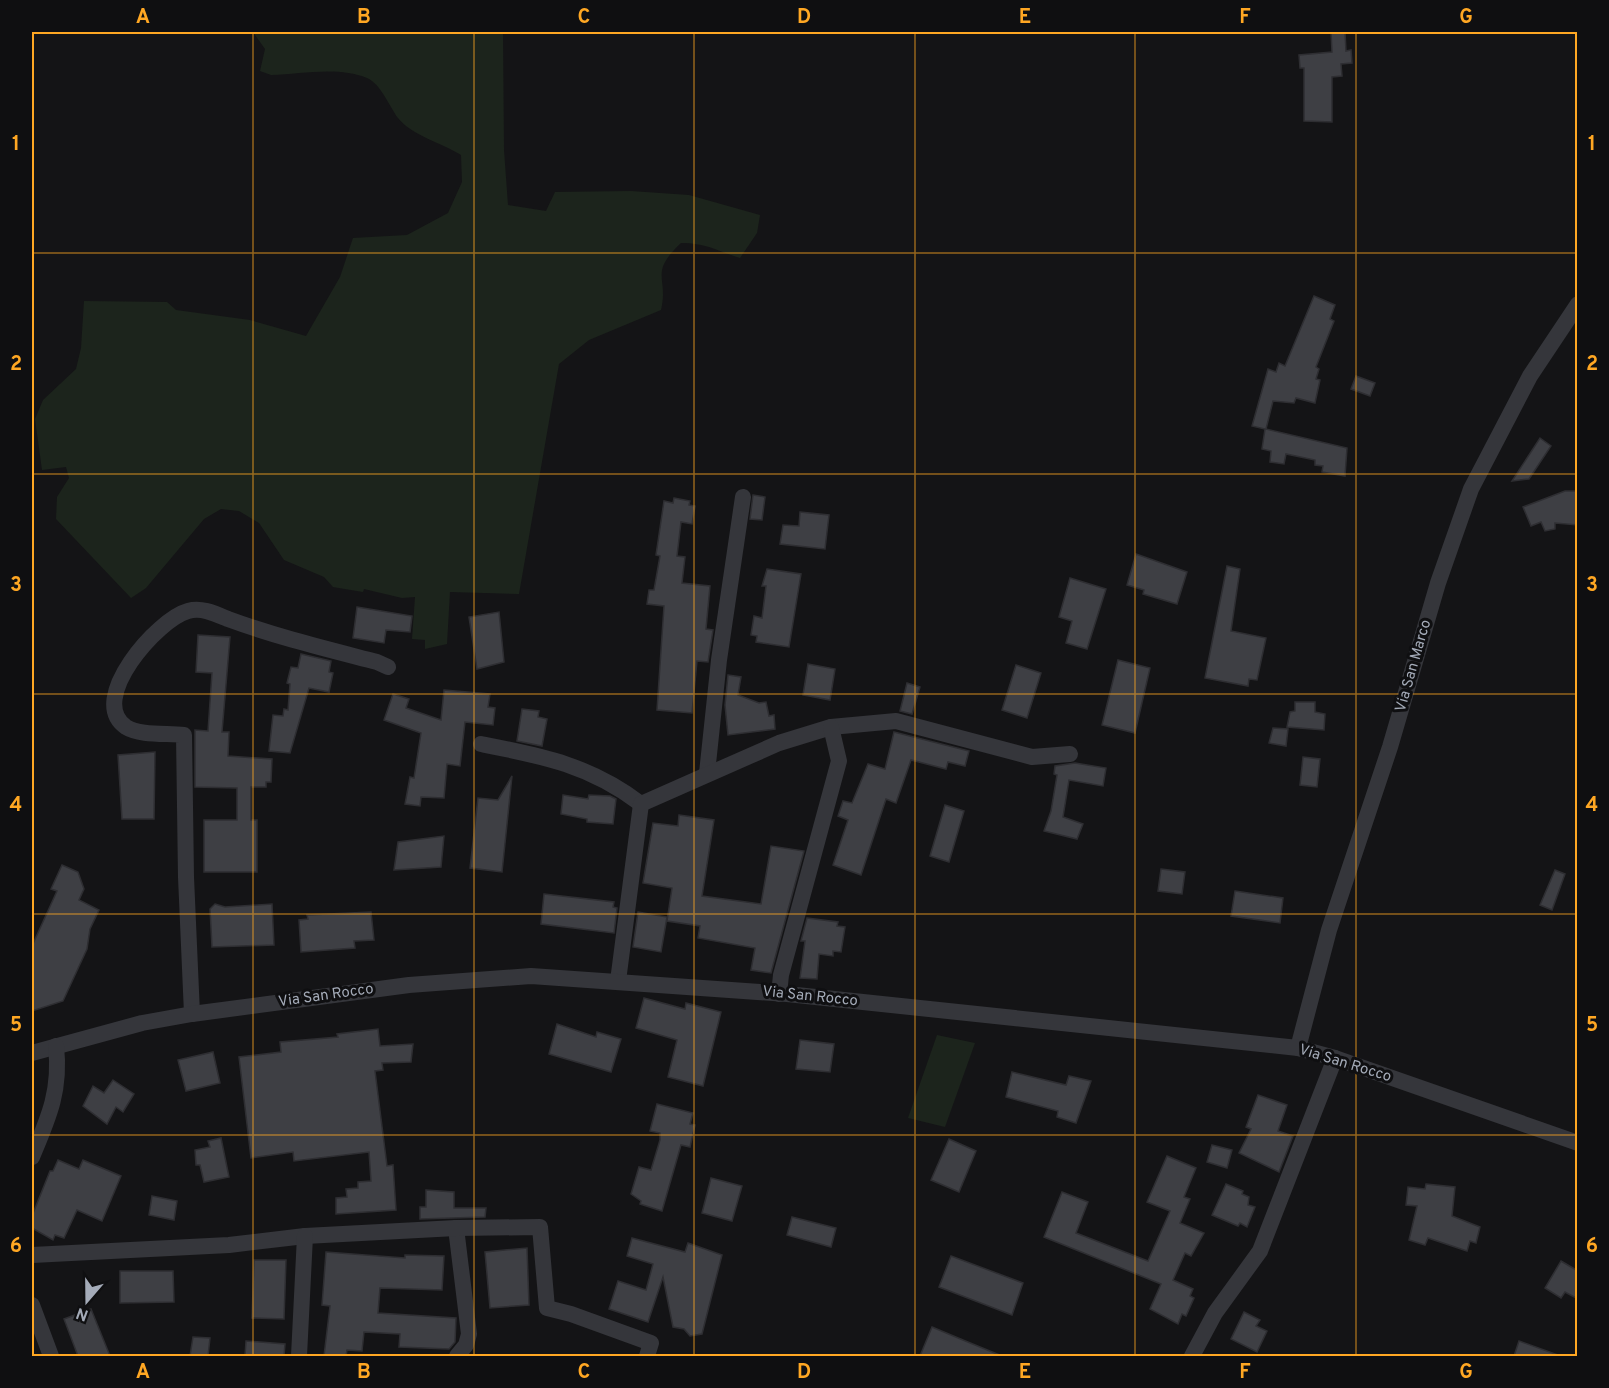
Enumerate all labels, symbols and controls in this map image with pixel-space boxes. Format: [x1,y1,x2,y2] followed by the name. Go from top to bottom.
[136,5,150,31] text: A
[357,5,371,31] text: B
[578,5,590,31] text: C
[797,5,811,31] text: D
[1019,5,1031,31] text: E
[1239,5,1251,31] text: F
[1459,5,1473,31] text: G
[12,132,20,158] text: 1
[1588,132,1596,158] text: 1
[10,352,22,378] text: 2
[1586,352,1598,378] text: 2
[10,573,22,599] text: 3
[1586,573,1598,599] text: 3
[1392,618,1436,714] street label: Via San Marco
[10,793,22,819] text: 4
[1586,793,1598,819] text: 4
[277,980,375,1012] street label: Via San Rocco
[761,983,859,1011] street label: Via San Rocco
[10,1013,22,1039] text: 5
[1586,1013,1598,1039] text: 5
[1296,1041,1394,1087] street label: Via San Rocco
[10,1234,22,1260] text: 6
[1586,1234,1598,1260] text: 6
[57,1271,117,1331] north arrow
[74,1302,91,1325] text: N
[136,1360,150,1386] text: A
[357,1360,371,1386] text: B
[578,1360,590,1386] text: C
[797,1360,811,1386] text: D
[1019,1360,1031,1386] text: E
[1239,1360,1251,1386] text: F
[1459,1360,1473,1386] text: G

